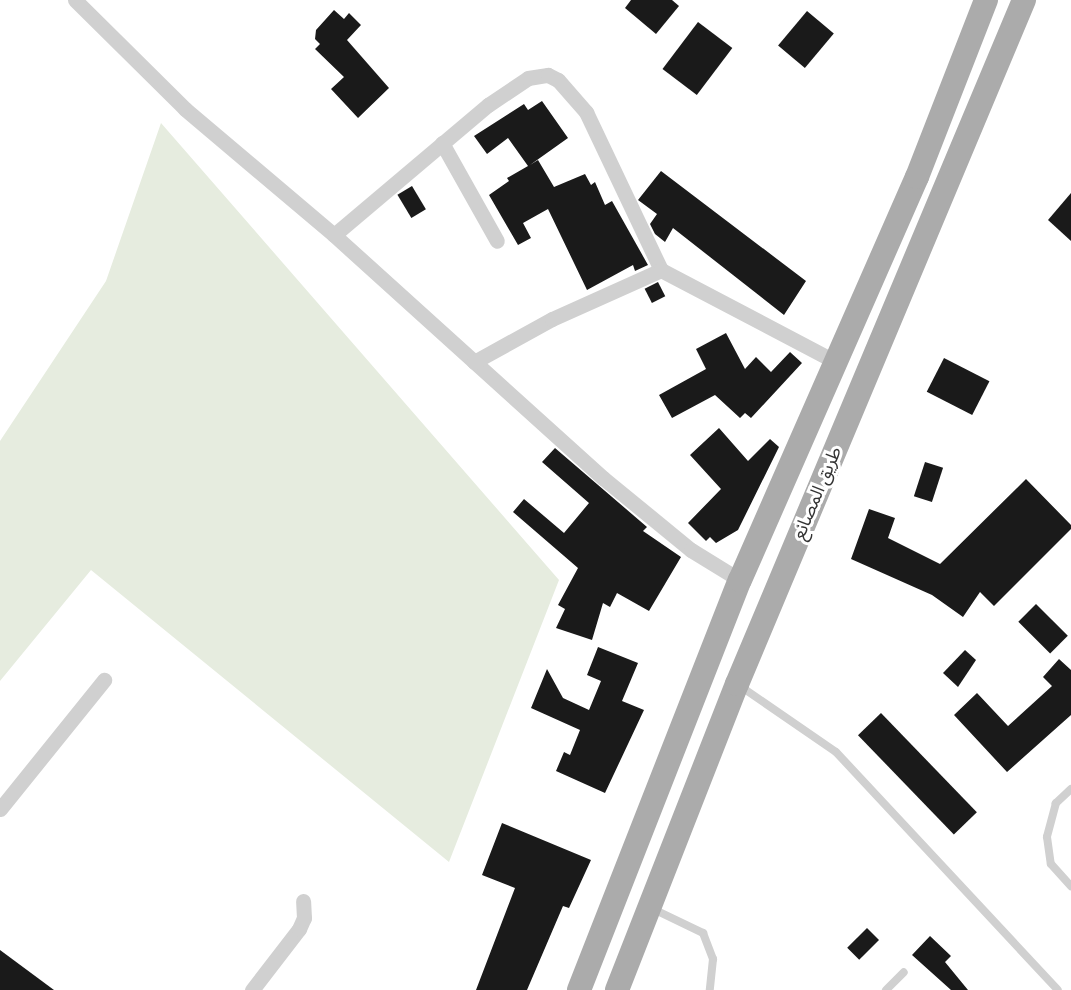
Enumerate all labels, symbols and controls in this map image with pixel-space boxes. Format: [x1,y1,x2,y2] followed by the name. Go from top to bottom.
[788,443,846,543] street label: طريق المصانع

